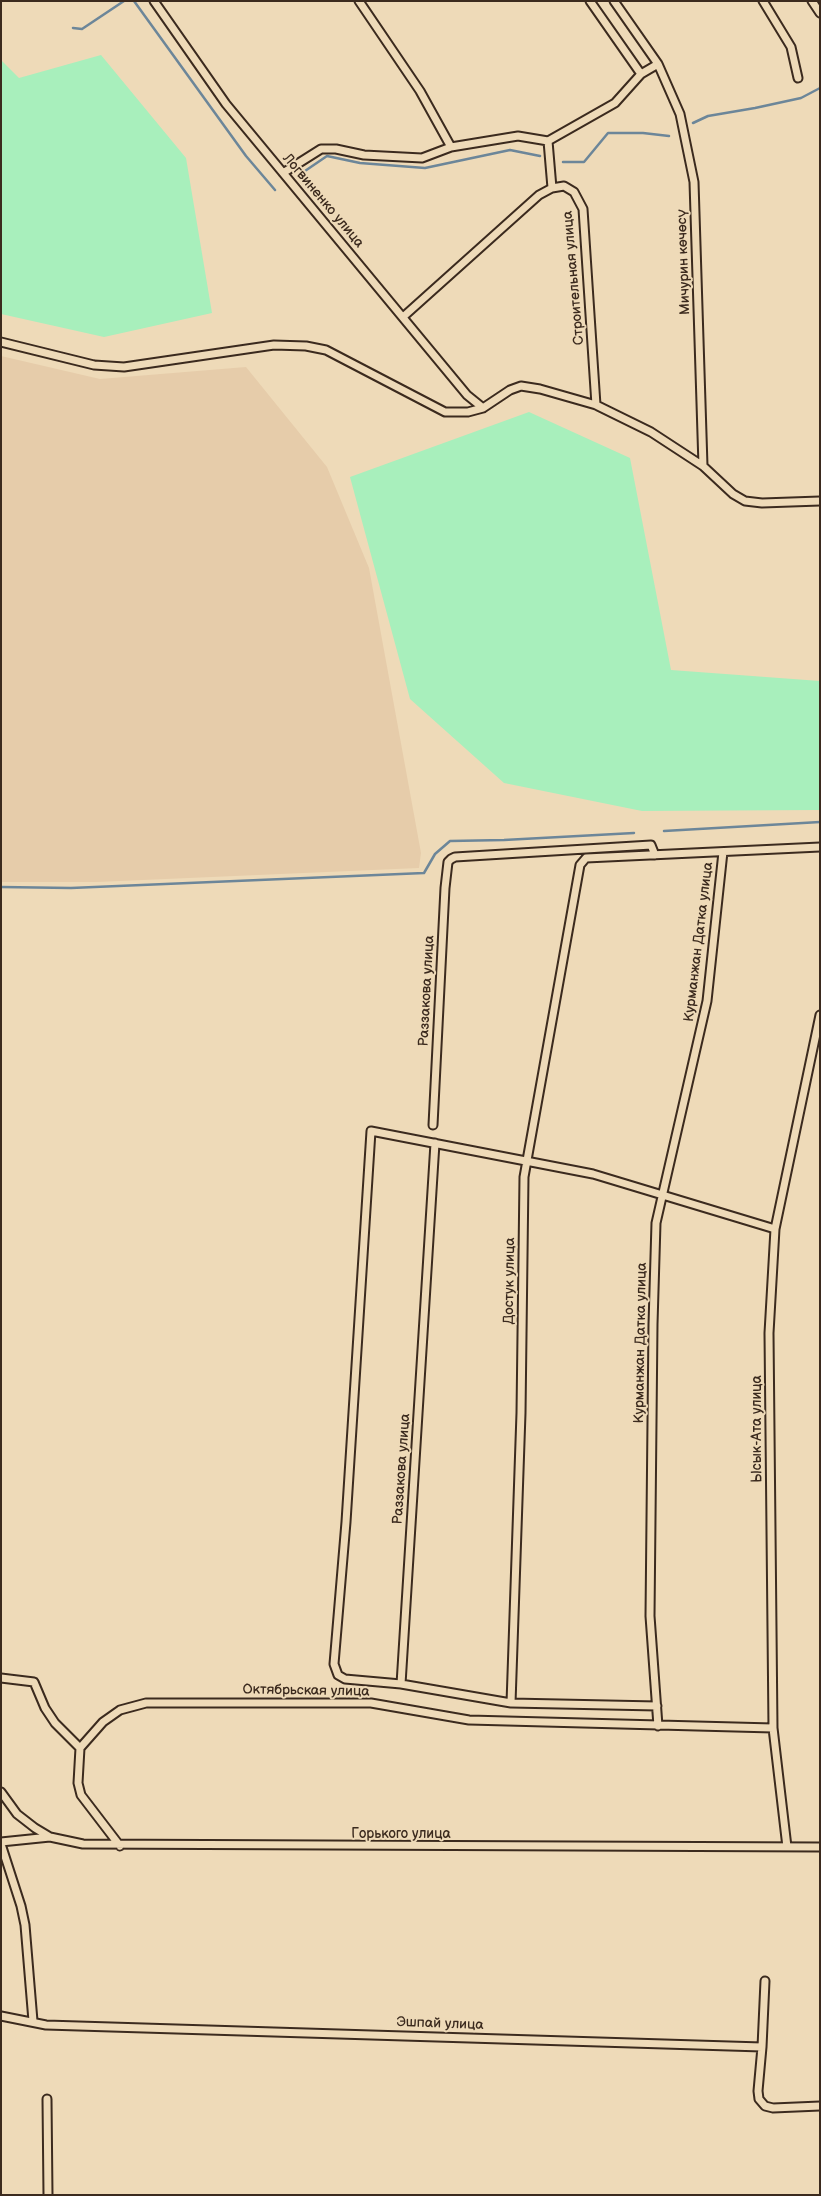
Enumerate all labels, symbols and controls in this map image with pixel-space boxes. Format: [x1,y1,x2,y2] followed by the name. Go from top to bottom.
[279,151,367,251] street label: Логвиненко улица
[674,209,694,315] street label: Мичурин көчөсү
[560,210,588,346] street label: Строительная улица
[681,861,717,1023] street label: Курманжан Датка улица
[416,935,438,1047] street label: Раззакова улица
[501,1237,519,1325] street label: Достук улица
[631,1262,651,1424] street label: Курманжан Датка улица
[749,1375,765,1483] street label: Ысык-Ата улица
[390,1413,414,1525] street label: Раззакова улица
[242,1681,370,1701] street label: Октябрьская улица
[351,1826,451,1842] street label: Горького улица
[396,2014,484,2034] street label: Эшпай улица

